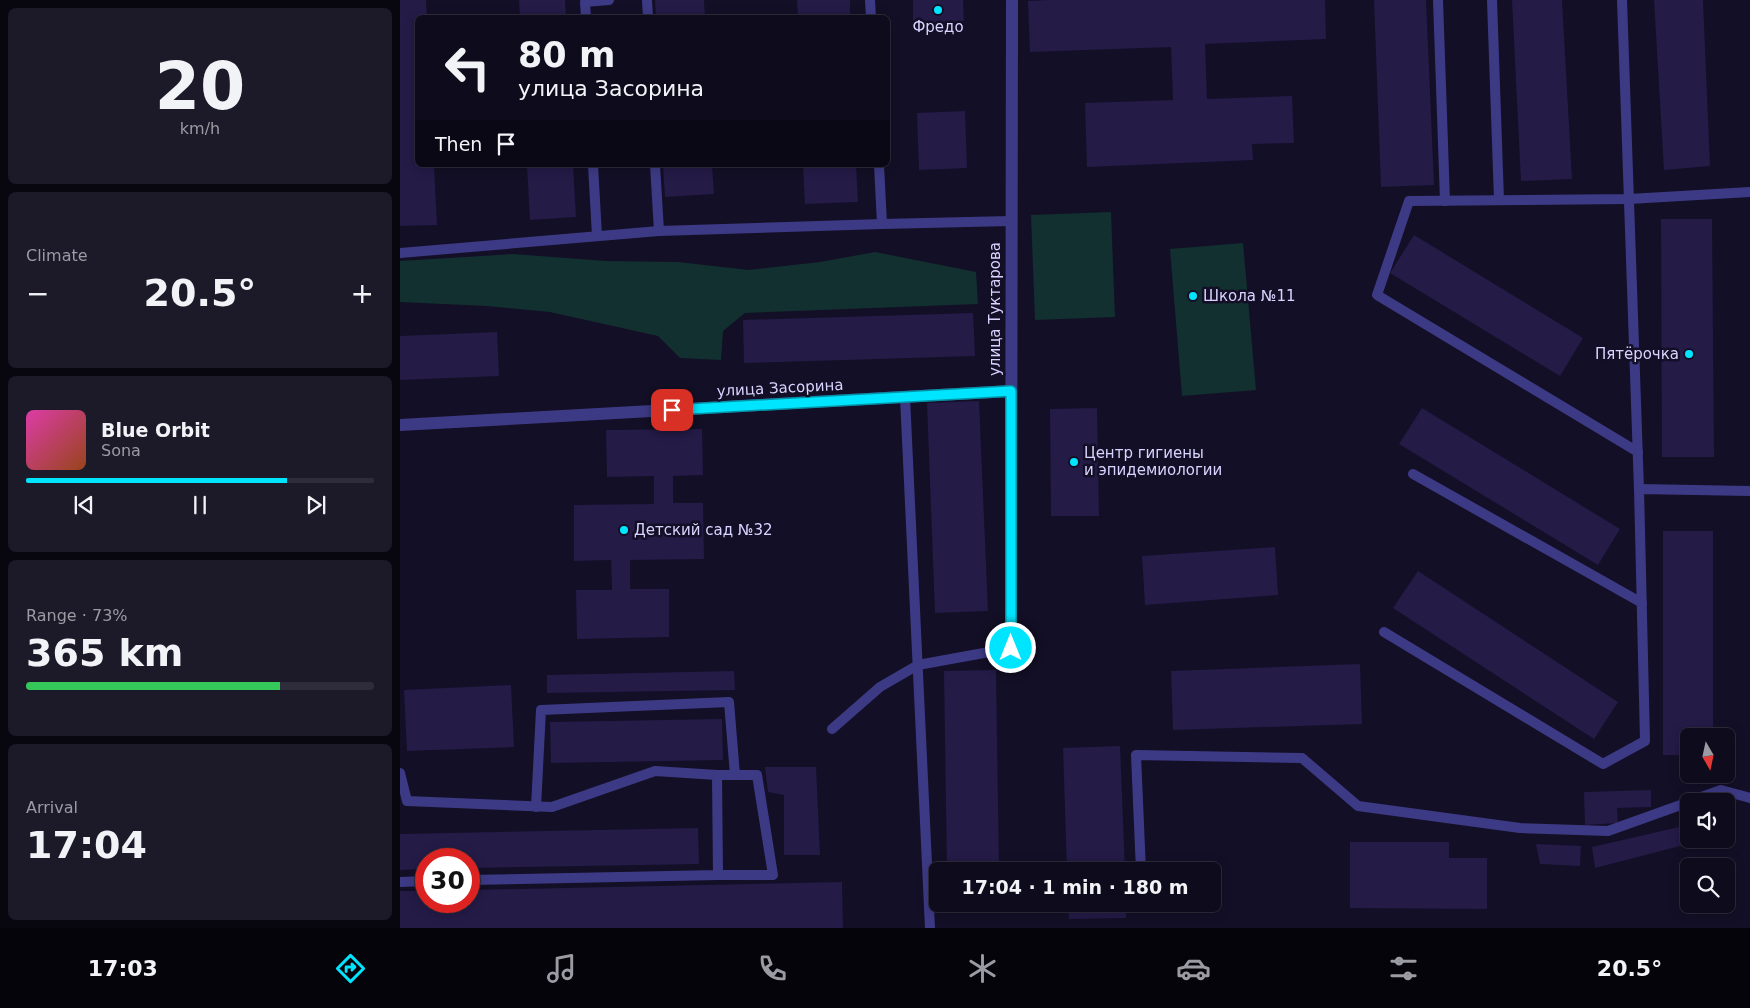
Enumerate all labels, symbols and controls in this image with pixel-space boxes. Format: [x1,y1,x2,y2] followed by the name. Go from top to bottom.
[932,4,944,16] marker: Фредо
[912,18,964,36] place label: Фредо
[435,35,500,100] icon: left
[518,35,615,75] text: 80 m
[155,49,245,124] text: 20
[518,76,704,101] text: улица Засорина
[180,119,220,138] text: km/h
[492,130,520,158] icon: arrive
[435,133,482,155] text: Then
[986,242,1004,376] street label: улица Туктарова
[26,246,88,265] text: Climate
[144,271,256,315] text: 20.5°
[26,277,49,310] text: −
[351,277,374,310] text: +
[1203,287,1296,305] place label: Школа №11
[1187,290,1199,302] marker: Школа №11
[1595,345,1679,363] place label: Пятёрочка
[1683,348,1695,360] marker: Пятёрочка
[716,376,844,400] street label: улица Засорина
[651,389,693,431] pin
[658,396,686,424] icon: arrive
[101,419,210,441] text: Blue Orbit
[101,441,141,460] text: Sona
[1084,444,1222,479] place label: Центр гигиены и эпидемиологии
[1068,456,1080,468] marker: Центр гигиены и эпидемиологии
[70,491,98,519] icon: previous
[186,491,214,519] icon: pause
[302,491,330,519] icon: next
[634,521,773,539] place label: Детский сад №32
[618,524,630,536] marker: Детский сад №32
[26,606,128,625] text: Range · 73%
[984,621,1036,673] position arrow
[26,631,183,675] text: 365 km
[1680,728,1735,782] north arrow
[1680,728,1735,913] map controls
[1680,793,1735,848] button: sound
[26,798,78,817] text: Arrival
[26,823,147,867] text: 17:04
[415,848,480,913] speed limit sign: 30
[1680,858,1735,913] button: search
[961,876,1189,898] text: 17:04 · 1 min · 180 m
[333,951,368,986] icon: directions
[544,951,579,986] icon: music
[755,951,790,986] icon: phone
[965,951,1000,986] icon: climate
[1176,951,1211,986] icon: car
[1386,951,1421,986] icon: filters
[88,956,158,981] text: 17:03
[1597,956,1662,981] text: 20.5°

